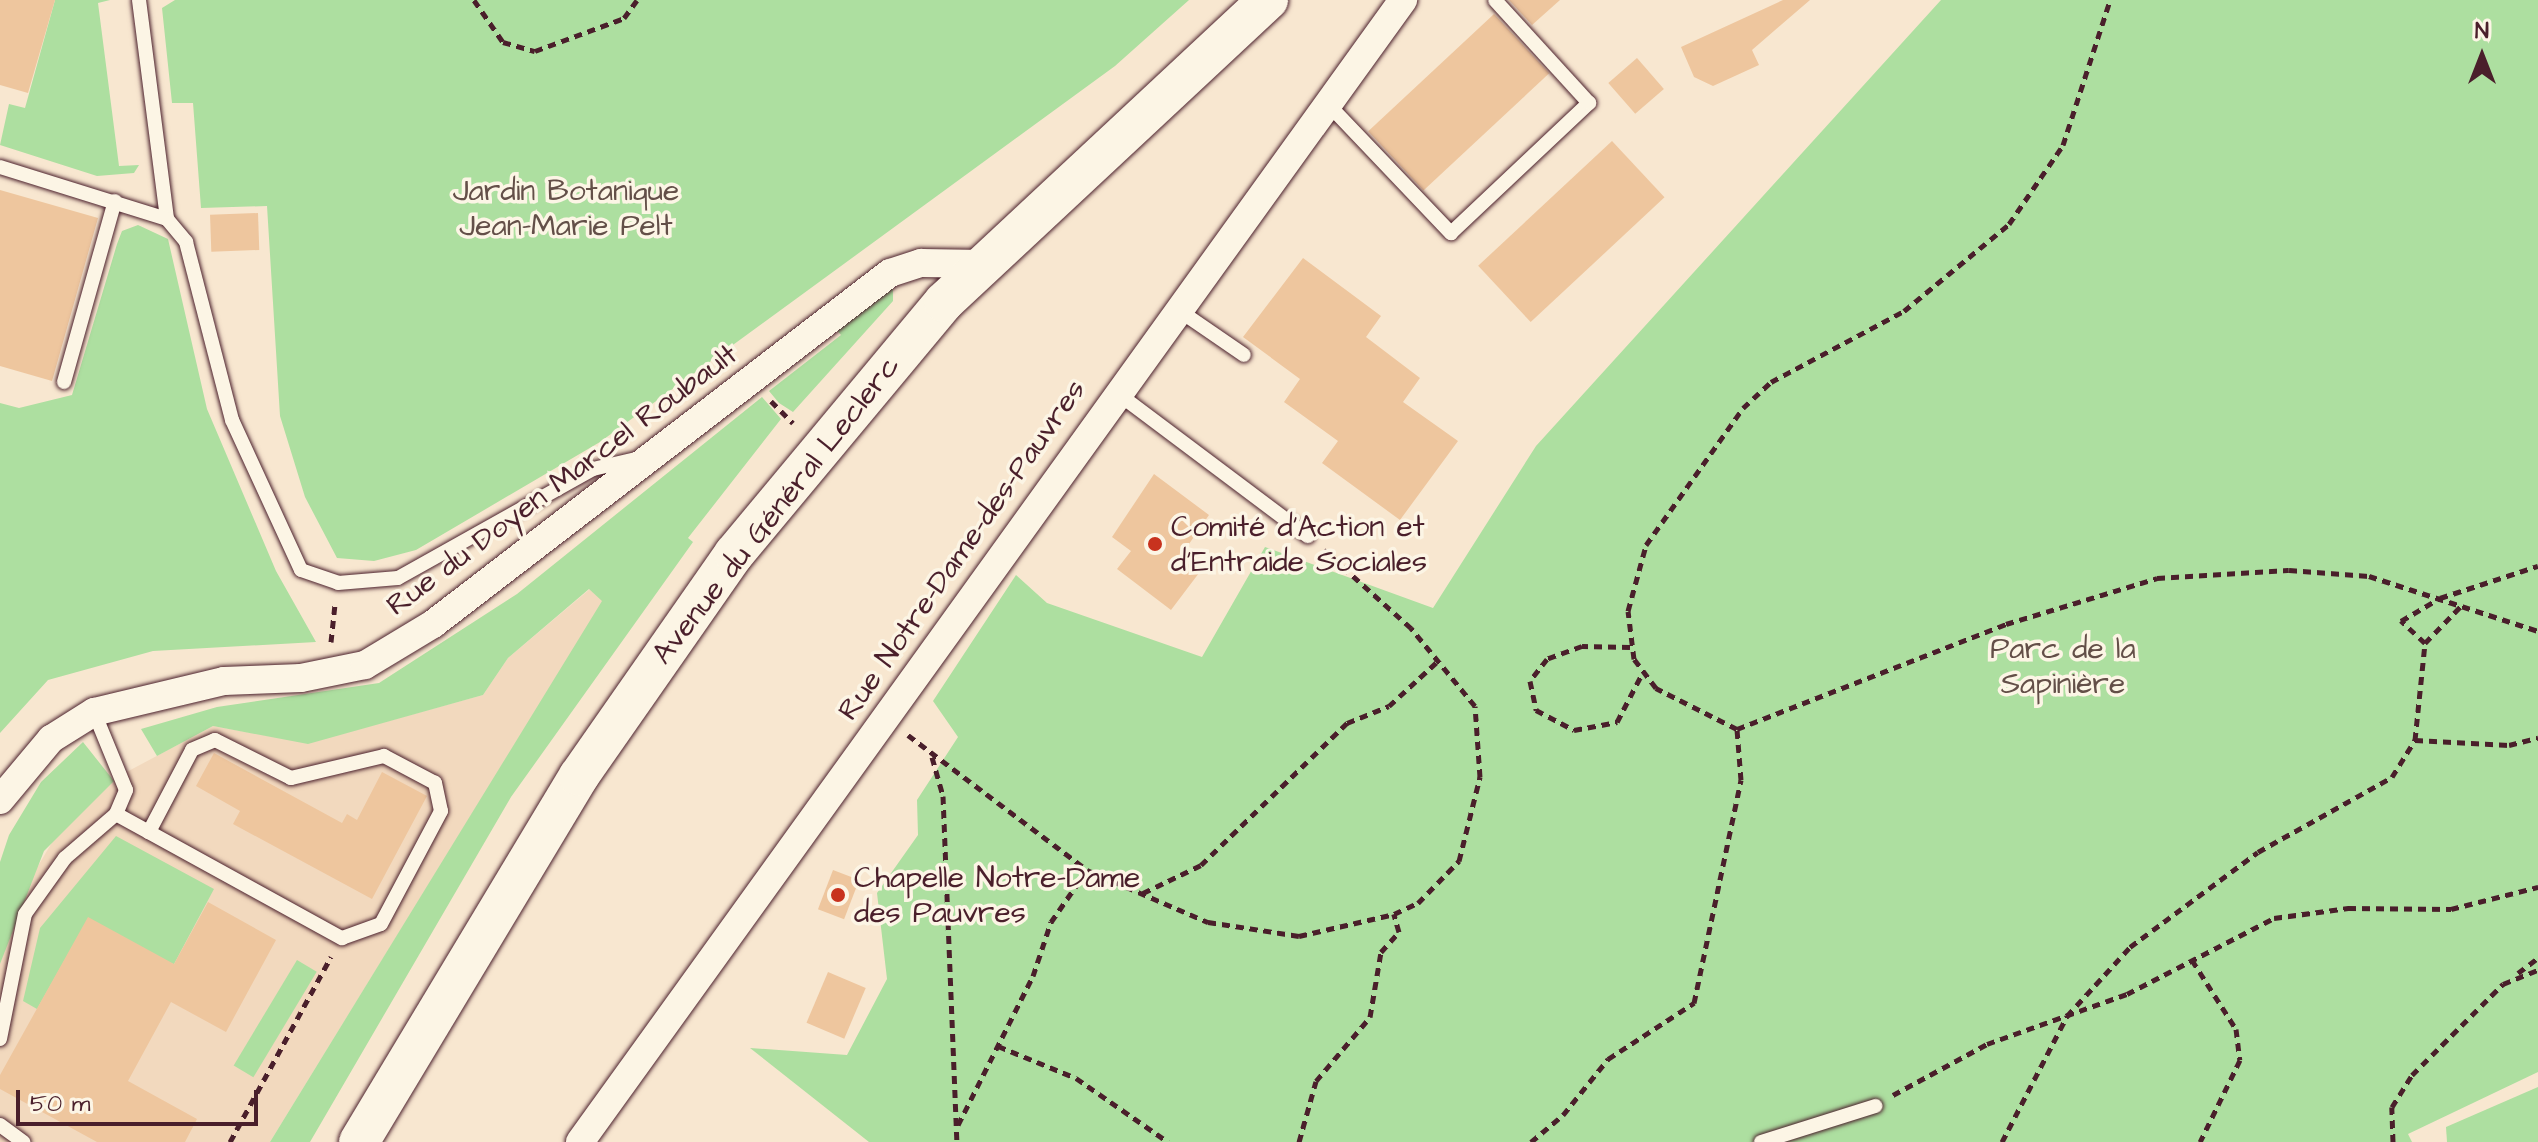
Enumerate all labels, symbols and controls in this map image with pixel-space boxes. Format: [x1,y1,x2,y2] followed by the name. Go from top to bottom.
[2442,16,2522,96] north arrow
[2475,16,2489,47] text: N
[453,173,679,244] park label: Jardin Botanique Jean-Marie Pelt
[380,336,744,624] street label: Rue du Doyen Marcel Roubault
[644,349,908,671] street label: Avenue du Général Leclerc
[830,373,1094,727] street label: Rue Notre-Dame-des-Pauvres
[1171,509,1427,580] place label: Comité d’Action et d’Entraide Sociales
[1146,535,1164,553] marker: Comité d’Action et d’Entraide Sociales
[1990,631,2136,702] park label: Parc de la Sapinière
[854,860,1140,930] place label: Chapelle Notre-Dame des Pauvres
[829,886,847,904] marker: Chapelle Notre-Dame des Pauvres
[20,1074,262,1124] scale bar
[30,1087,90,1121] text: 50 m

